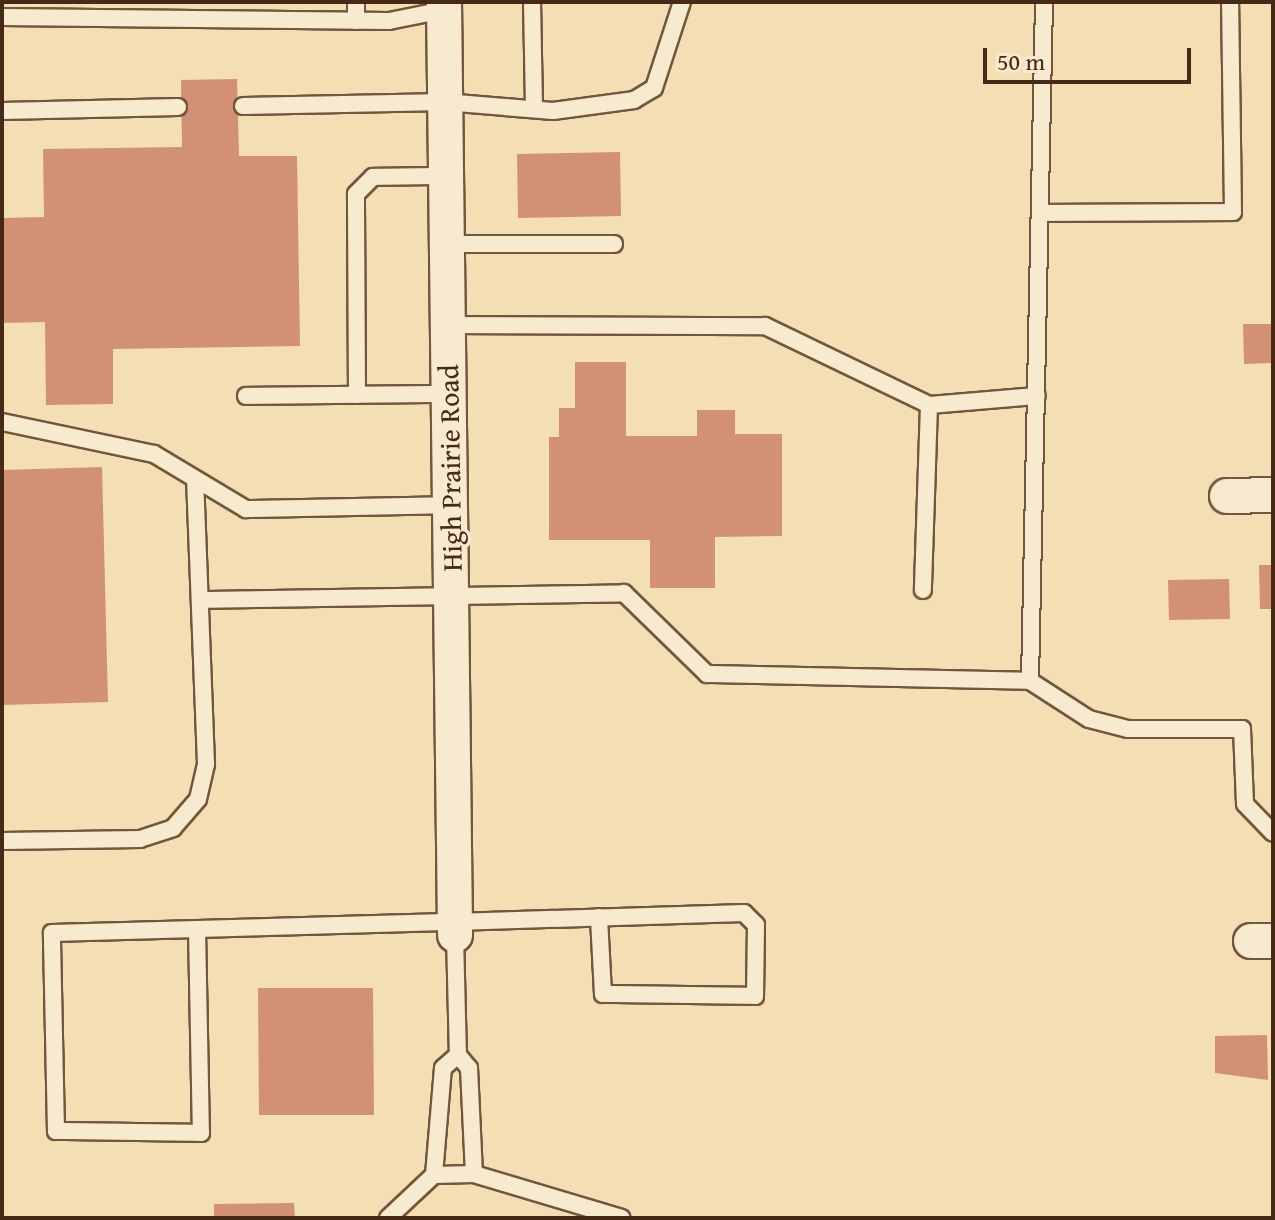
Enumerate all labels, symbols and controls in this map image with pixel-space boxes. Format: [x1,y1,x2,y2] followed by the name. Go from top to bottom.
[987,32,1195,82] scale bar
[997,44,1045,79] text: 50 m
[431,364,469,572] street label: High Prairie Road

